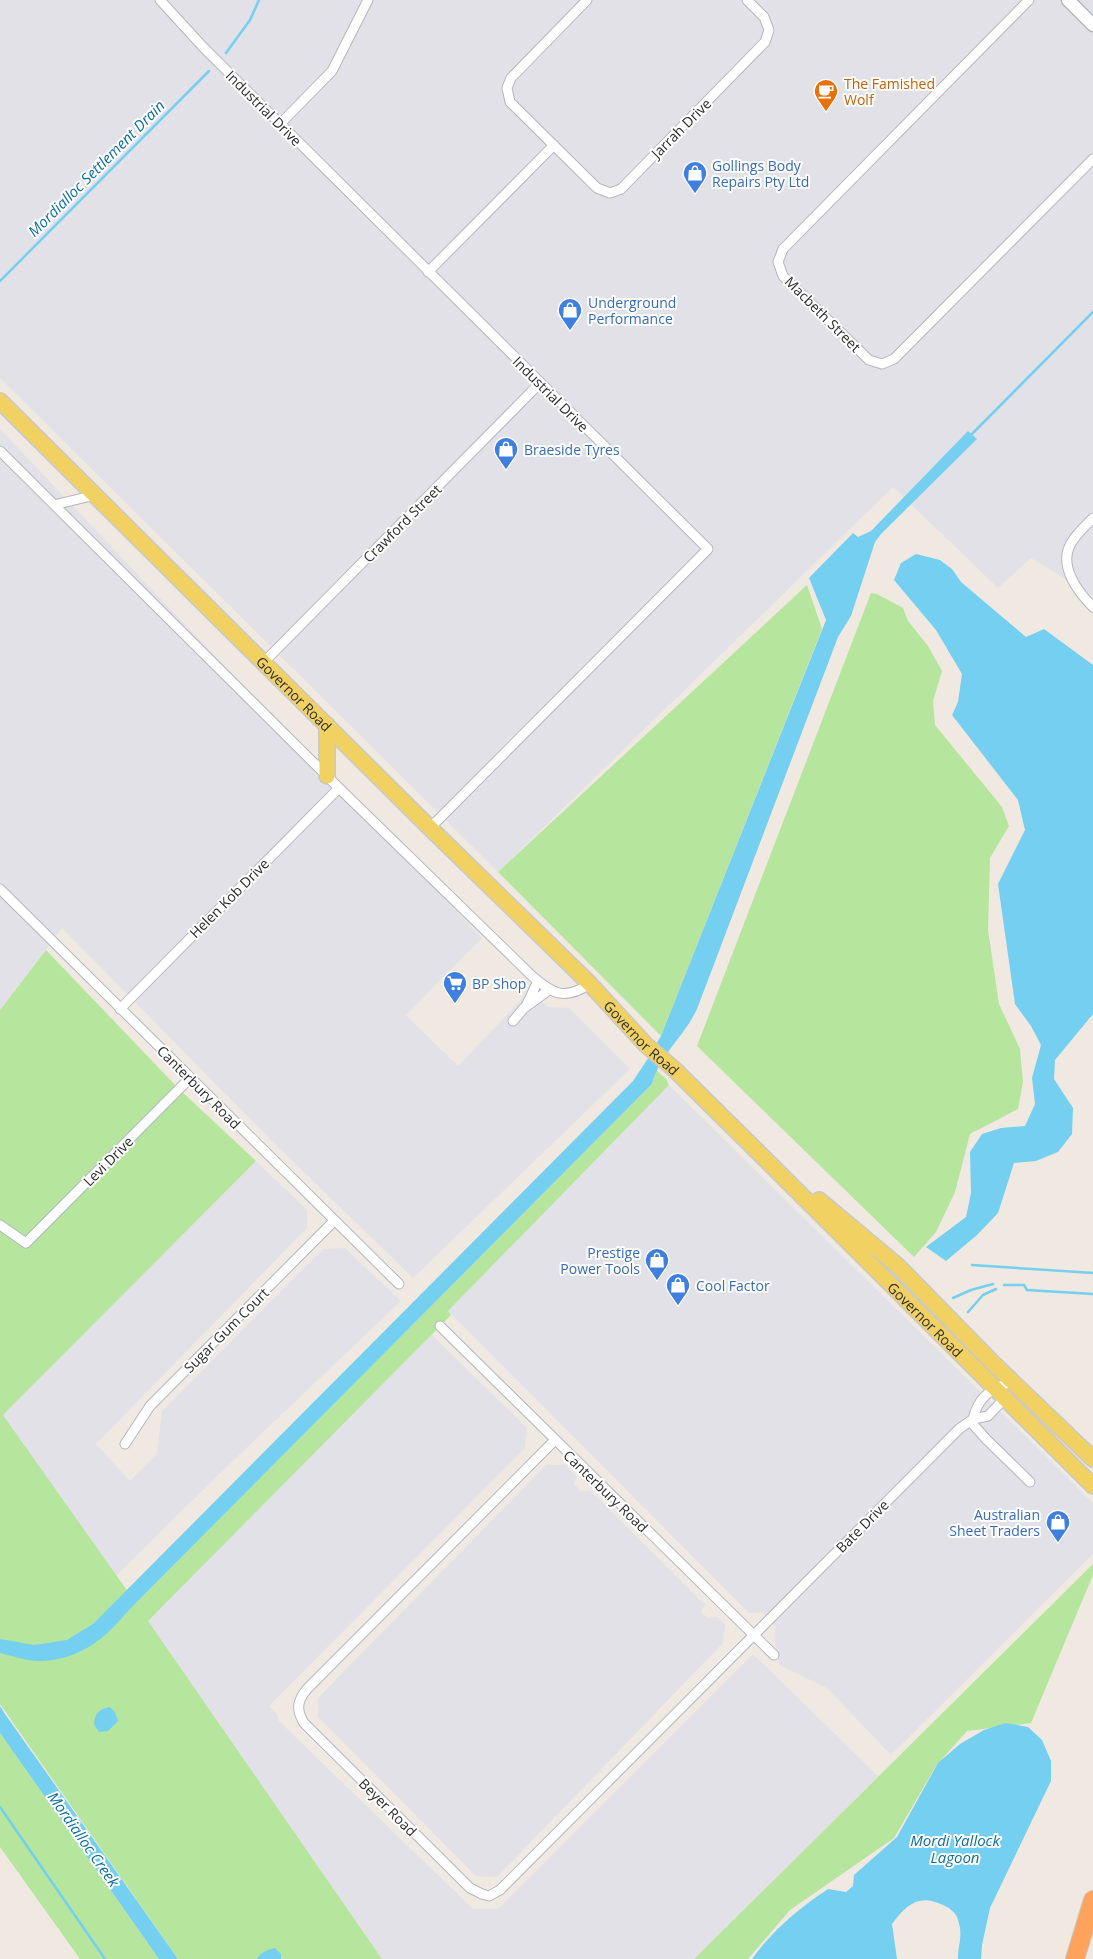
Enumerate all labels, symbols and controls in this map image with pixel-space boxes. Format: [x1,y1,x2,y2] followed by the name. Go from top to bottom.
[222,66,306,150] street label: Industrial Drive
[844,74,935,109] place label: The Famished Wolf
[813,78,839,112] cafe icon: The Famished Wolf
[646,94,715,163] street label: Jarrah Drive
[23,95,169,241] water label: Mordialloc Settlement Drain
[712,156,809,191] place label: Gollings Body Repairs Pty Ltd
[682,160,708,194] shop icon: Gollings Body Repairs Pty Ltd
[781,272,865,356] street label: Macbeth Street
[588,293,676,328] place label: Underground Performance
[557,297,583,331] shop icon: Underground Performance
[509,352,593,436] street label: Industrial Drive
[493,436,519,470] shop icon: Braeside Tyres
[524,440,620,459] place label: Braeside Tyres
[359,480,445,566] street label: Crawford Street
[253,652,336,735] street label: Governor Road
[185,854,273,942] street label: Helen Kob Drive
[442,970,468,1004] supermarket icon: BP Shop
[472,974,526,993] place label: BP Shop
[600,996,684,1079] street label: Governor Road
[153,1041,245,1133] street label: Canterbury Road
[79,1132,137,1190] street label: Levi Drive
[560,1243,640,1278] place label: Prestige Power Tools
[644,1247,670,1281] shop icon: Prestige Power Tools
[665,1272,691,1306] shop icon: Cool Factor
[696,1276,770,1295] place label: Cool Factor
[884,1277,967,1361] street label: Governor Road
[179,1283,273,1377] street label: Sugar Gum Court
[560,1446,652,1536] street label: Canterbury Road
[831,1495,893,1557] street label: Bate Drive
[949,1505,1040,1540] place label: Australian Sheet Traders
[1045,1509,1071,1543] shop icon: Australian Sheet Traders
[355,1774,421,1840] street label: Beyer Road
[44,1788,125,1891] water label: Mordialloc Creek
[910,1830,1000,1867] water label: Mordi Yallock Lagoon

